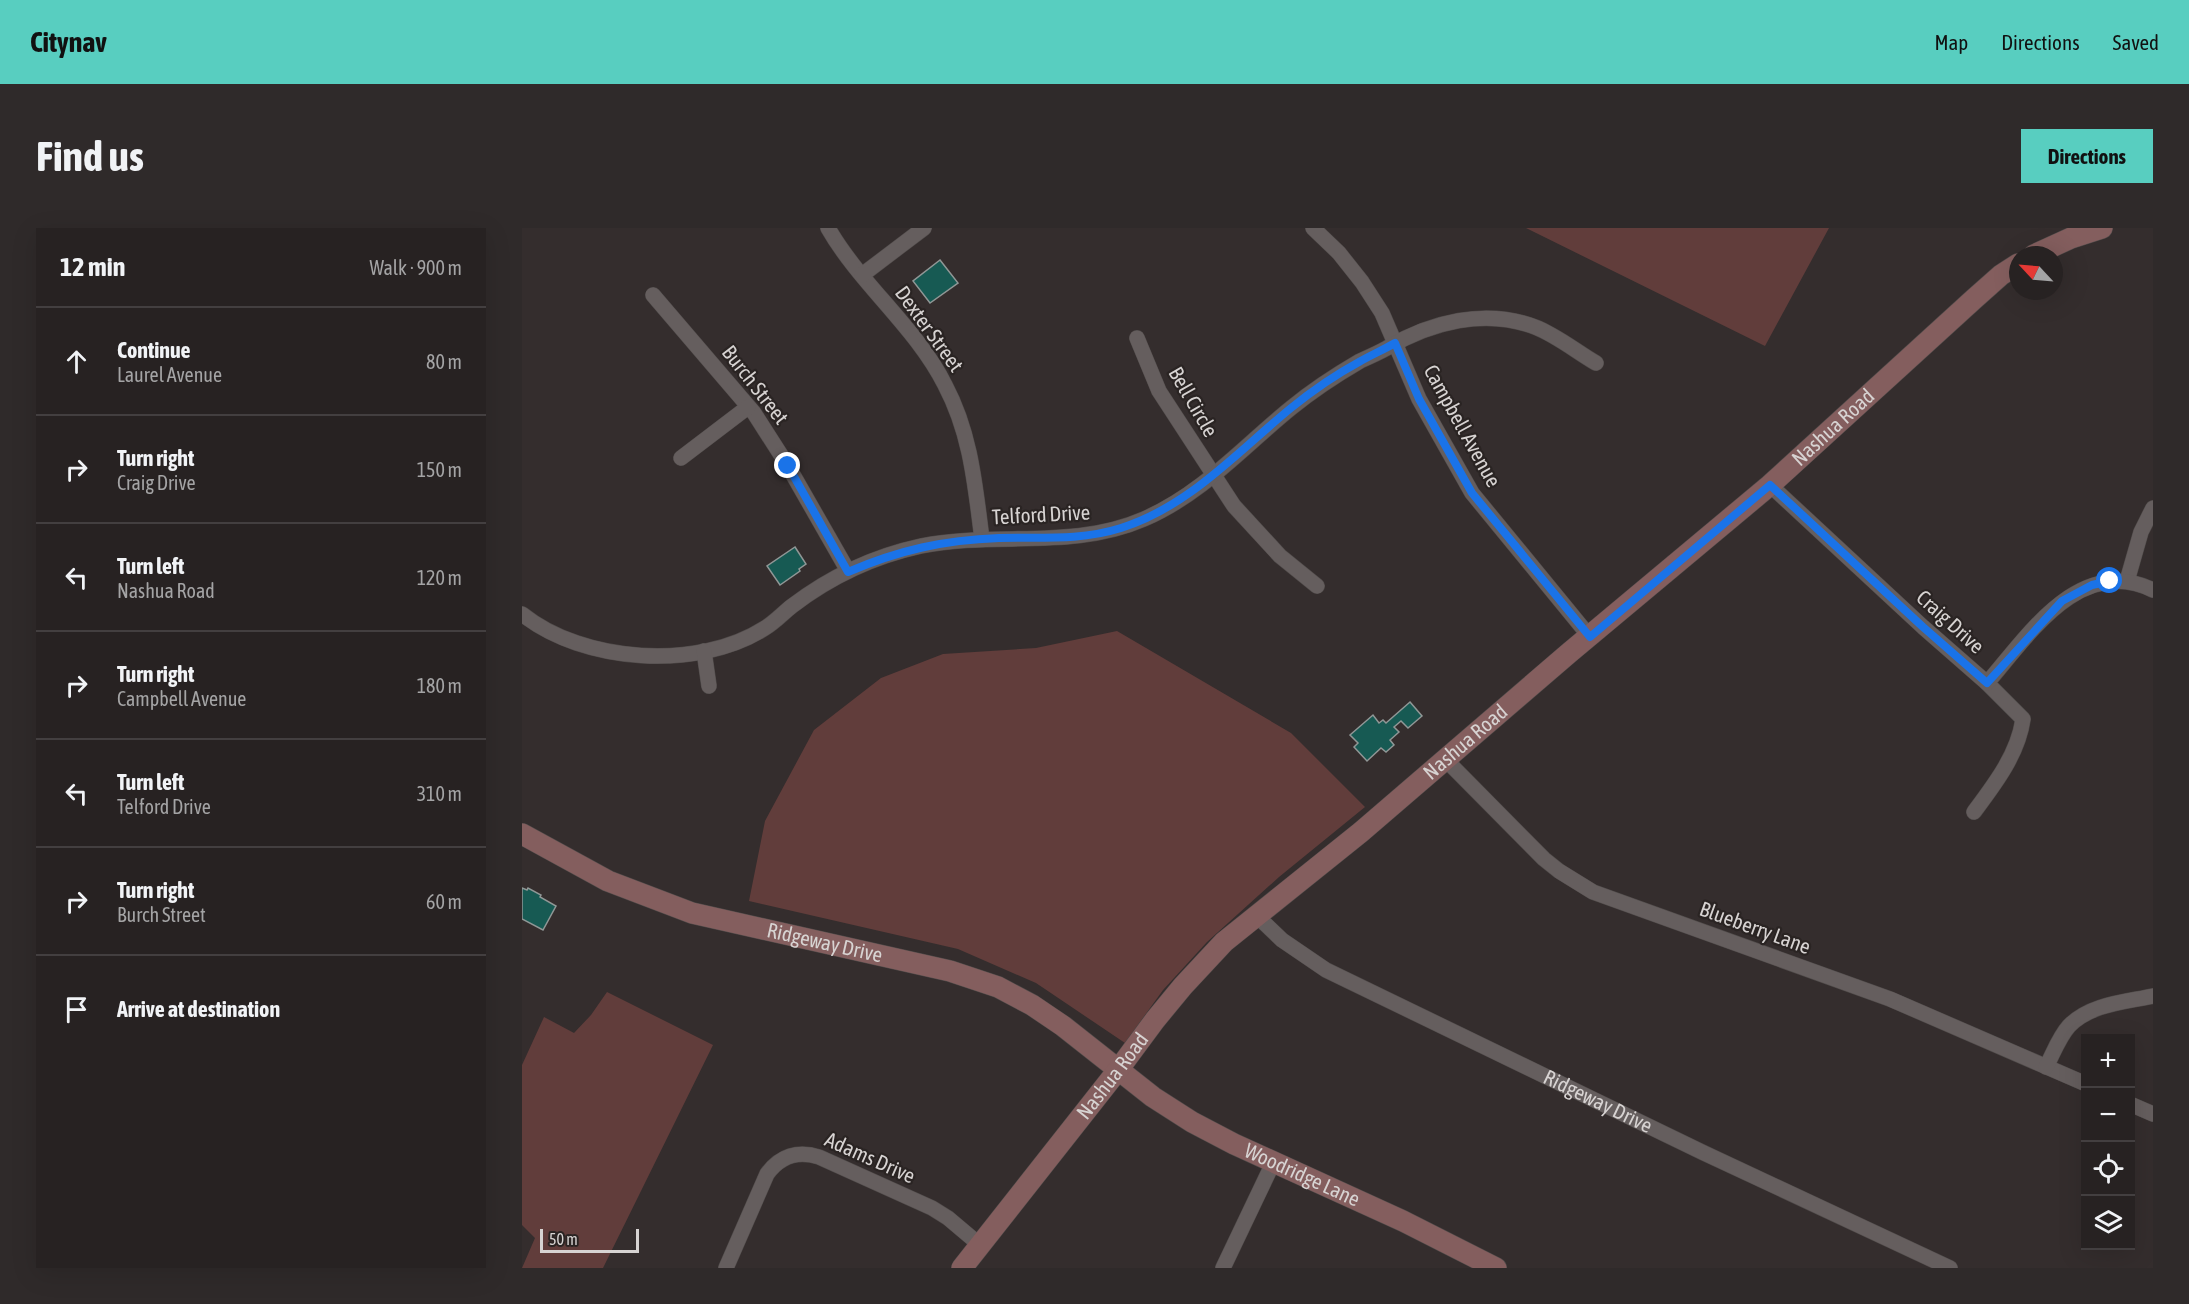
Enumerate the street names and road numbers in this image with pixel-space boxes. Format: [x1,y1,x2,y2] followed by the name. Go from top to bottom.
[891,281,969,376] street label: Dexter Street
[718,340,794,428] street label: Burch Street
[1419,360,1506,491] street label: Campbell Avenue
[1164,362,1223,441] street label: Bell Circle
[1786,383,1879,470] street label: Nashua Road
[991,499,1091,529] street label: Telford Drive
[1912,585,1989,658] street label: Craig Drive
[1418,699,1512,784] street label: Nashua Road
[1697,896,1814,958] street label: Blueberry Lane
[765,917,885,966] street label: Ridgeway Drive
[1071,1027,1153,1123] street label: Nashua Road
[1540,1064,1657,1137] street label: Ridgeway Drive
[822,1127,919,1188] street label: Adams Drive
[1241,1137,1364,1211] street label: Woodridge Lane

